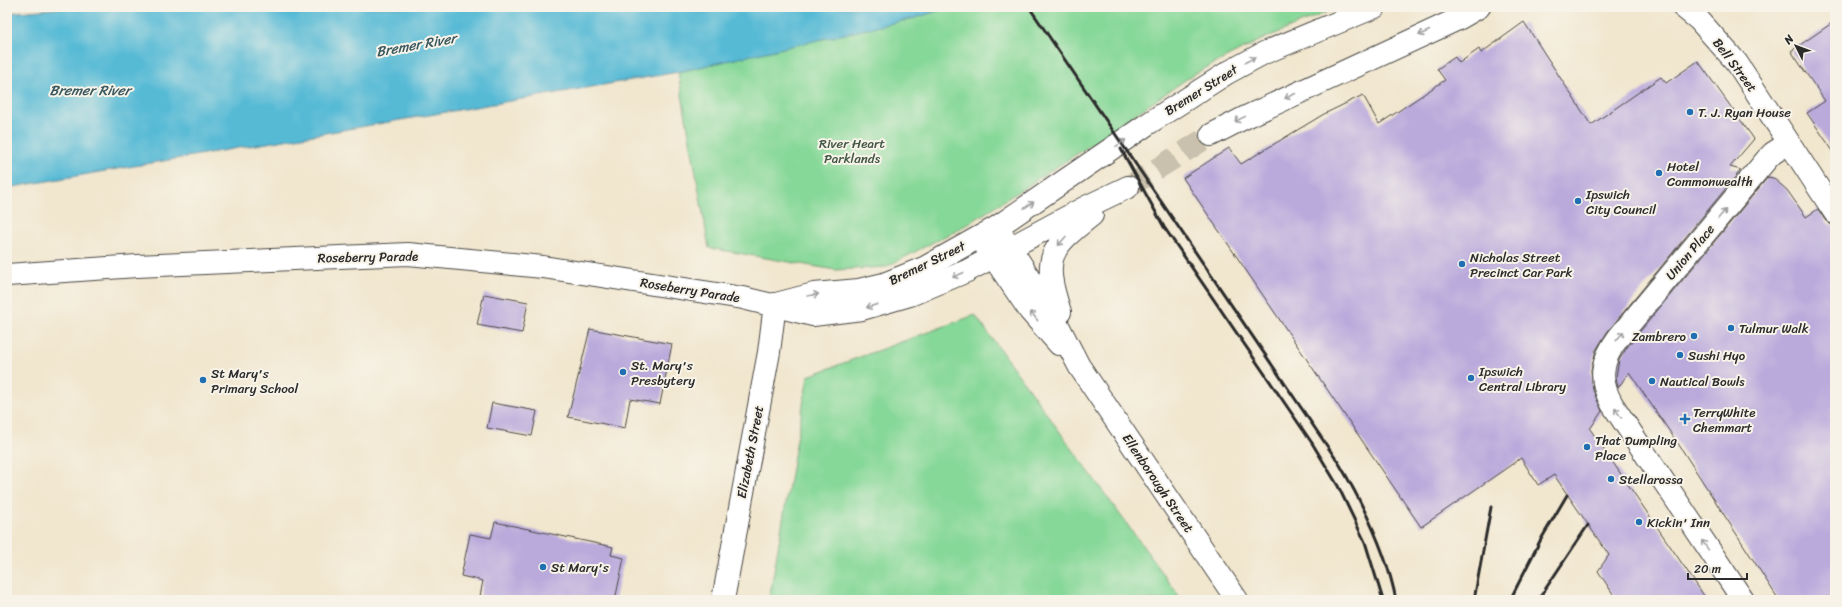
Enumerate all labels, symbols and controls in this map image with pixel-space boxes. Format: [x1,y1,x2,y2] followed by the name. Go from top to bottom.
[374,25,461,64] water label: Bremer River
[1776,26,1816,66] north arrow
[1419,30,1431,38] one-way arrow
[1779,30,1799,50] text: N
[1707,33,1763,98] street label: Bell Street
[1244,55,1256,63] one-way arrow
[1160,58,1243,122] street label: Bremer Street
[50,78,134,103] water label: Bremer River
[1284,93,1296,100] one-way arrow
[1698,101,1791,124] place label: T. J. Ryan House
[1685,107,1695,117] marker: T. J. Ryan House
[1234,116,1246,124] one-way arrow
[819,132,885,170] park label: River Heart Parklands
[1115,139,1126,147] one-way arrow
[1667,155,1753,193] place label: Hotel Commonwealth
[1654,168,1664,178] marker: Hotel Commonwealth
[1585,183,1656,221] place label: Ipswich City Council
[1573,196,1583,206] marker: Ipswich City Council
[1023,201,1034,209] one-way arrow
[1717,209,1726,220] one-way arrow
[1660,219,1721,285] street label: Union Place
[885,234,970,292] street label: Bremer Street
[1057,236,1066,246] one-way arrow
[318,245,418,269] street label: Roseberry Parade
[1470,246,1572,284] place label: Nicholas Street Precinct Car Park
[1457,259,1467,269] marker: Nicholas Street Precinct Car Park
[639,271,741,309] street label: Roseberry Parade
[953,272,965,279] one-way arrow
[806,291,819,299] one-way arrow
[866,303,879,310] one-way arrow
[1030,310,1038,321] one-way arrow
[1739,317,1809,340] place label: Tulmur Walk
[1726,323,1736,333] marker: Tulmur Walk
[1632,325,1687,348] place label: Zambrero
[1616,330,1625,341] one-way arrow
[1689,331,1699,341] marker: Zambrero
[1688,344,1746,367] place label: Sushi Hyo
[1675,350,1685,360] marker: Sushi Hyo
[631,354,695,392] place label: St. Mary's Presbytery
[1478,360,1566,398] place label: Ipswich Central Library
[211,362,298,400] place label: St Mary's Primary School
[618,367,628,377] marker: St. Mary's Presbytery
[1660,370,1745,393] place label: Nautical Bowls
[1466,373,1476,383] marker: Ipswich Central Library
[198,375,208,385] marker: St Mary's Primary School
[1647,376,1657,386] marker: Nautical Bowls
[1693,401,1756,439] place label: TerryWhite Chemmart
[730,403,770,500] street label: Elizabeth Street
[1613,408,1622,419] one-way arrow
[1680,414,1690,424] marker: TerryWhite Chemmart
[1116,429,1200,538] street label: Ellenborough Street
[1595,429,1678,467] place label: That Dumpling Place
[1582,442,1592,452] marker: That Dumpling Place
[1619,468,1684,491] place label: Stellarossa
[1606,474,1616,484] marker: Stellarossa
[1647,511,1710,534] place label: Kickin' Inn
[1634,517,1644,527] marker: Kickin' Inn
[1701,540,1709,551] one-way arrow
[1688,555,1747,581] scale bar
[551,556,610,579] place label: St Mary's
[1694,558,1721,580] text: 20 m
[538,562,548,572] marker: St Mary's

